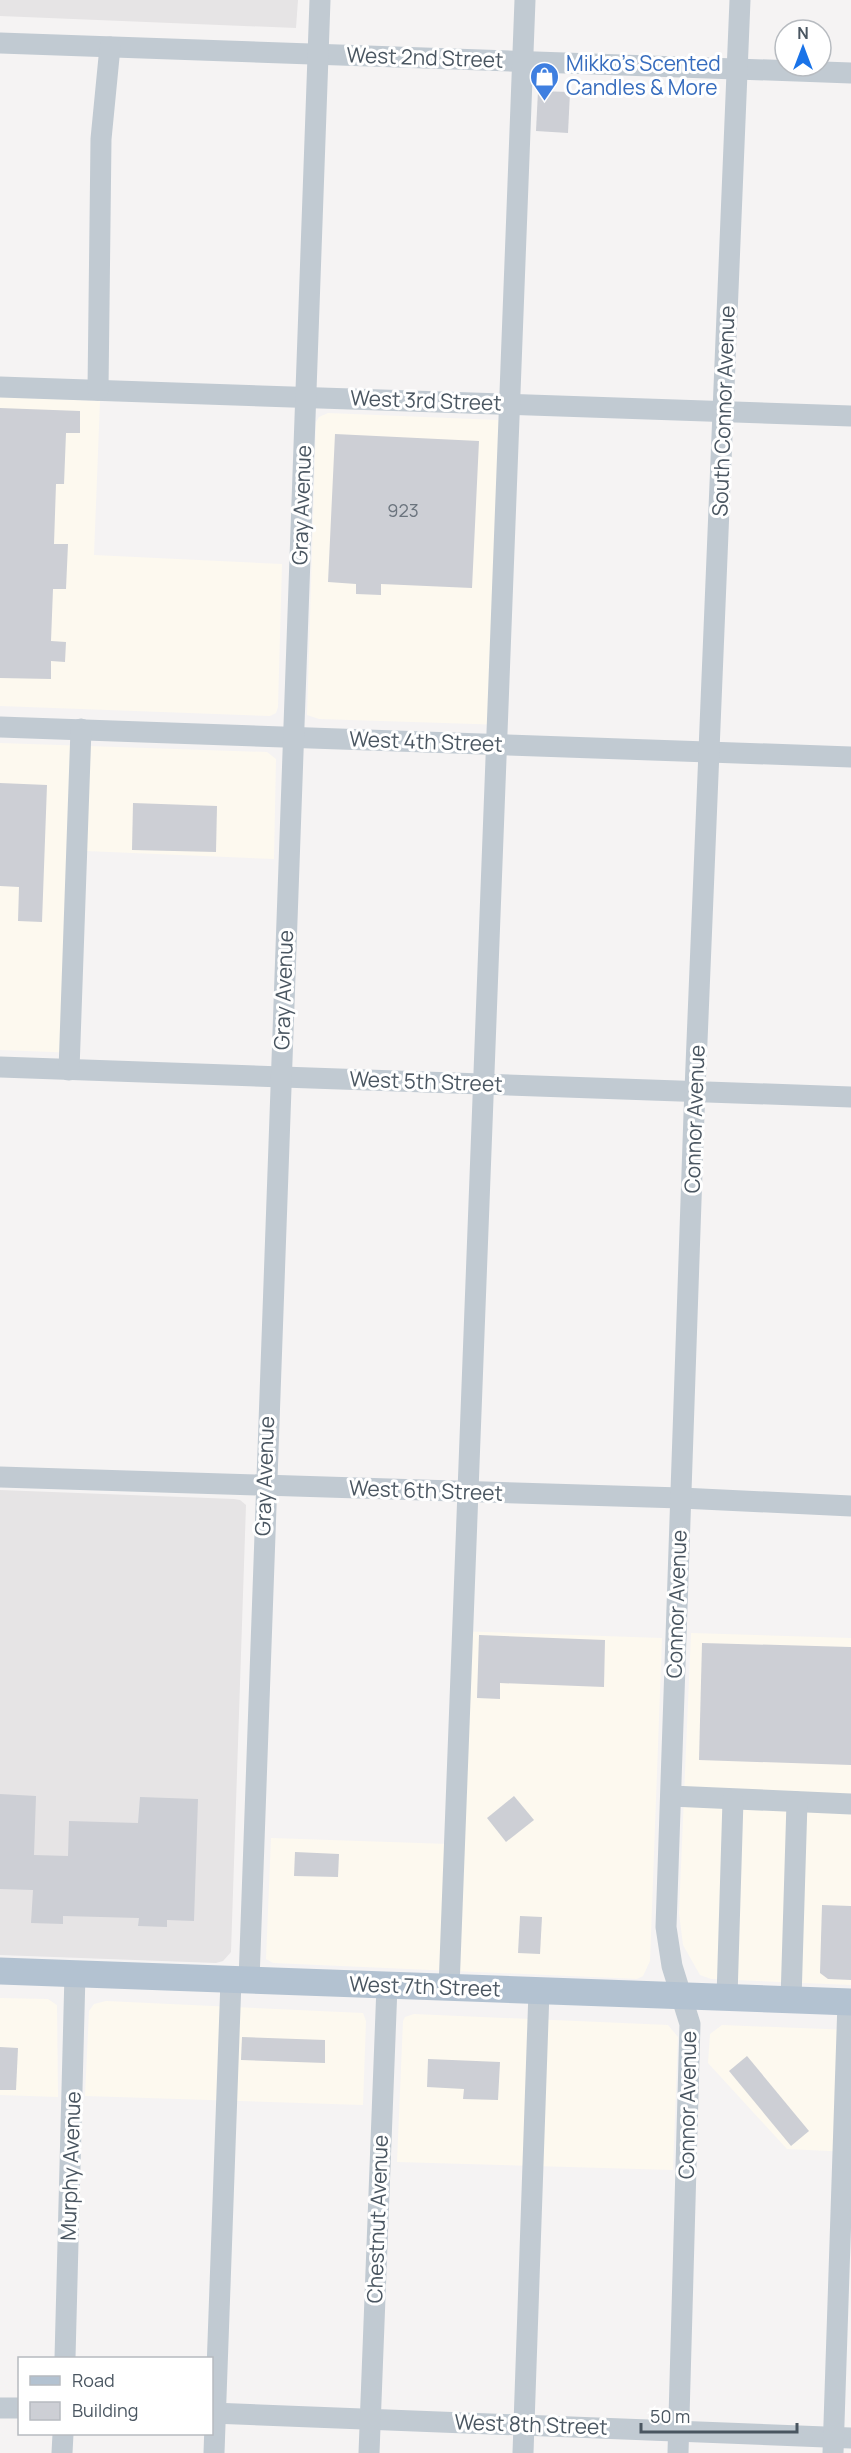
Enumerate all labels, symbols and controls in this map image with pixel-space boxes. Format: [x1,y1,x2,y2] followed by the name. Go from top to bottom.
[773,18,833,78] north arrow
[797,22,809,44] text: N
[346,40,504,74] street label: West 2nd Street
[566,49,721,101] place label: Mikko's Scented Candles & More
[529,60,561,102] shop icon: Mikko's Scented Candles & More
[705,305,741,517] street label: South Connor Avenue
[350,383,502,417] street label: West 3rd Street
[285,444,317,566] street label: Gray Avenue
[387,498,419,522] house number: 923
[349,724,503,758] street label: West 4th Street
[267,929,299,1051] street label: Gray Avenue
[677,1044,711,1194] street label: Connor Avenue
[349,1064,503,1098] street label: West 5th Street
[248,1415,280,1537] street label: Gray Avenue
[349,1473,504,1507] street label: West 6th Street
[659,1529,693,1679] street label: Connor Avenue
[349,1969,501,2003] street label: West 7th Street
[672,2031,702,2179] street label: Connor Avenue
[53,2091,87,2241] street label: Murphy Avenue
[360,2134,394,2304] street label: Chestnut Avenue
[18,2357,213,2435] legend
[72,2368,115,2392] text: Road
[641,2396,797,2434] scale bar
[72,2398,138,2422] text: Building
[650,2404,690,2428] text: 50 m
[454,2407,608,2441] street label: West 8th Street

